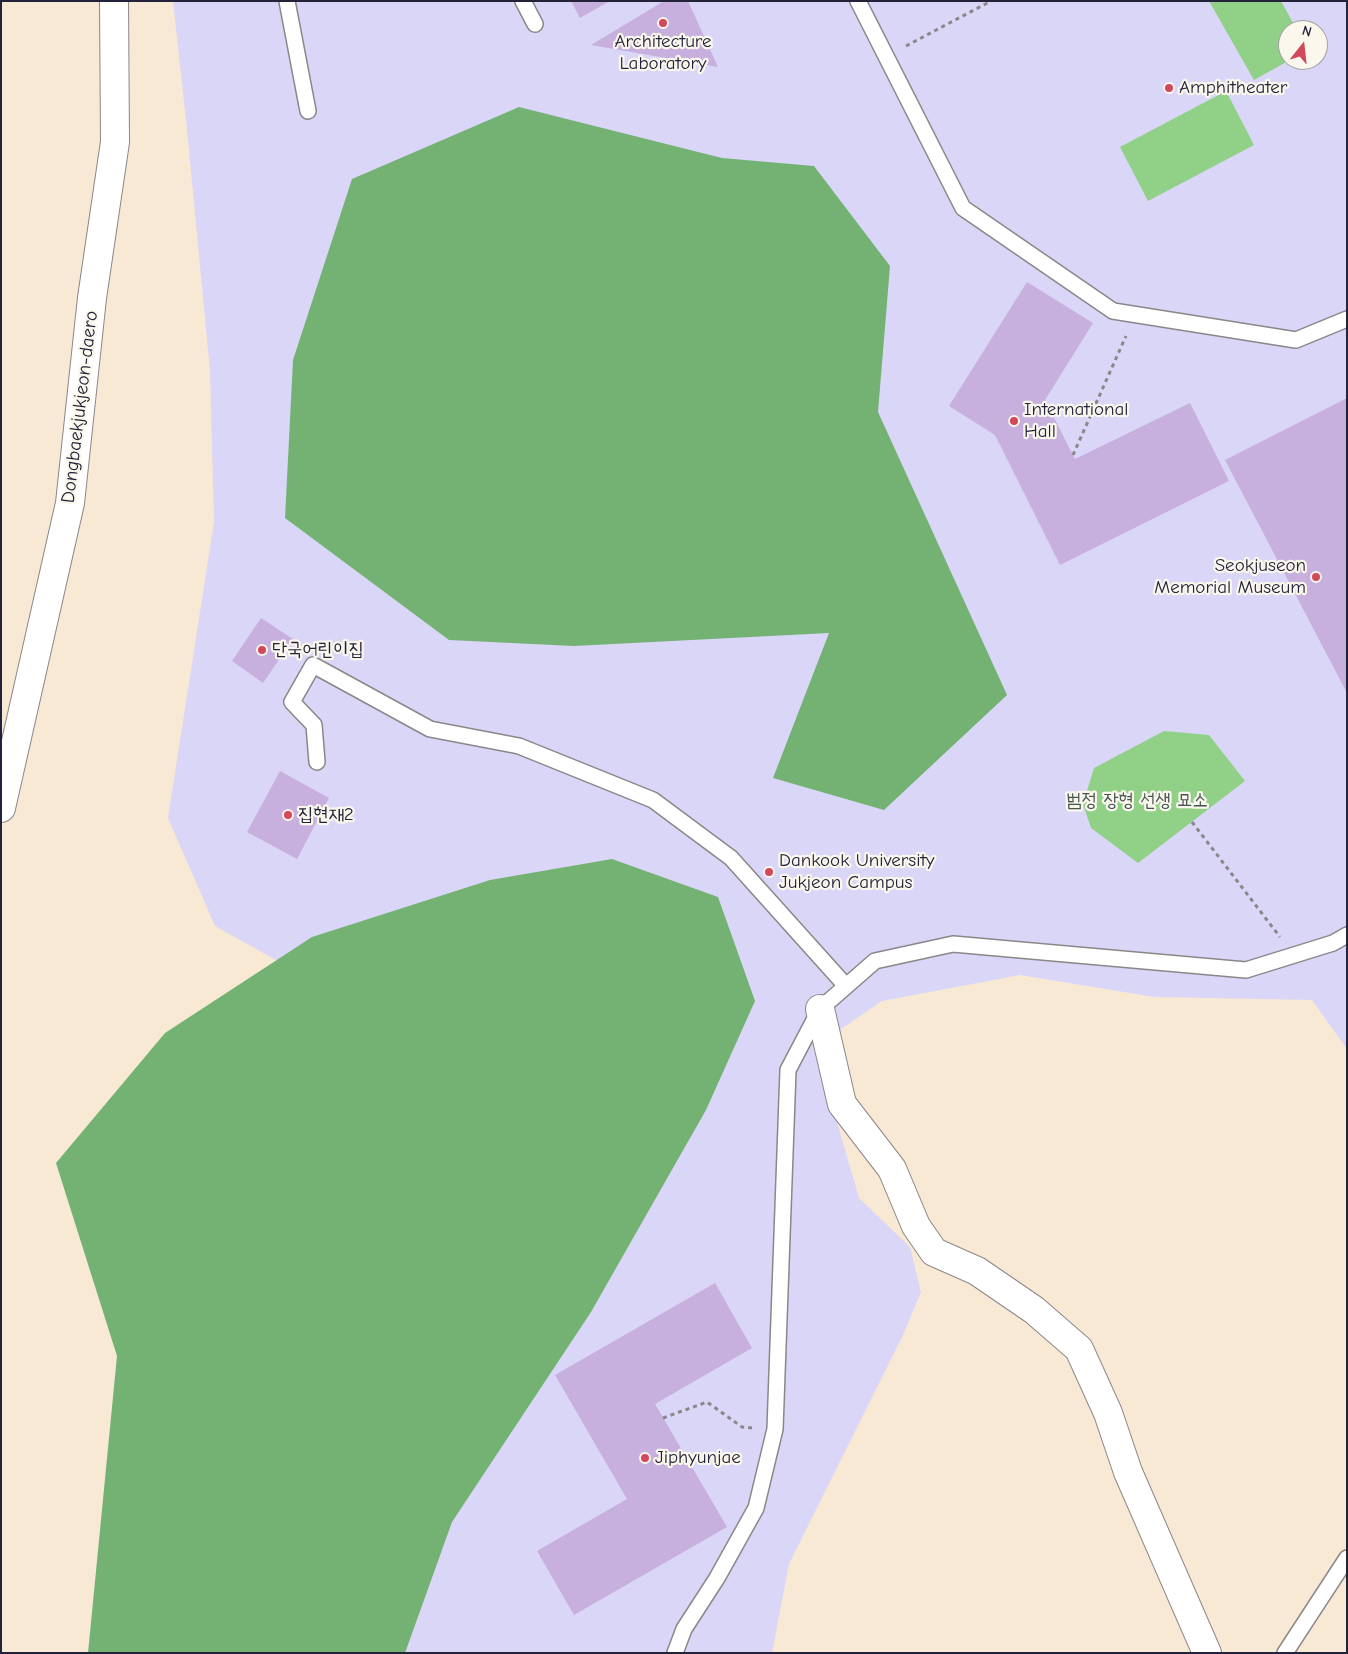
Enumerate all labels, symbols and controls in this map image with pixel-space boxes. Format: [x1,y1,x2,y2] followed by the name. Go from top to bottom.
[657,17,669,29] marker: Architecture Laboratory
[1278,20,1328,70] north arrow
[1300,22,1314,40] text: N
[614,31,712,75] place label: Architecture Laboratory
[1179,77,1287,99] place label: Amphitheater
[1163,82,1175,94] marker: Amphitheater
[57,310,103,504] street label: Dongbaekjukjeon-daero
[1024,399,1128,443] place label: International Hall
[1008,415,1020,427] marker: International Hall
[1154,555,1306,599] place label: Seokjuseon Memorial Museum
[1310,571,1322,583] marker: Seokjuseon Memorial Museum
[272,639,364,661] place label: 단국어린이집
[256,644,268,656] marker: 단국어린이집
[1066,790,1208,812] park label: 범정 장형 선생 묘소
[298,804,354,826] place label: 집현재2
[282,809,294,821] marker: 집현재2
[779,850,934,894] place label: Dankook University Jukjeon Campus
[763,866,775,878] marker: Dankook University Jukjeon Campus
[655,1447,741,1469] place label: Jiphyunjae
[639,1452,651,1464] marker: Jiphyunjae

